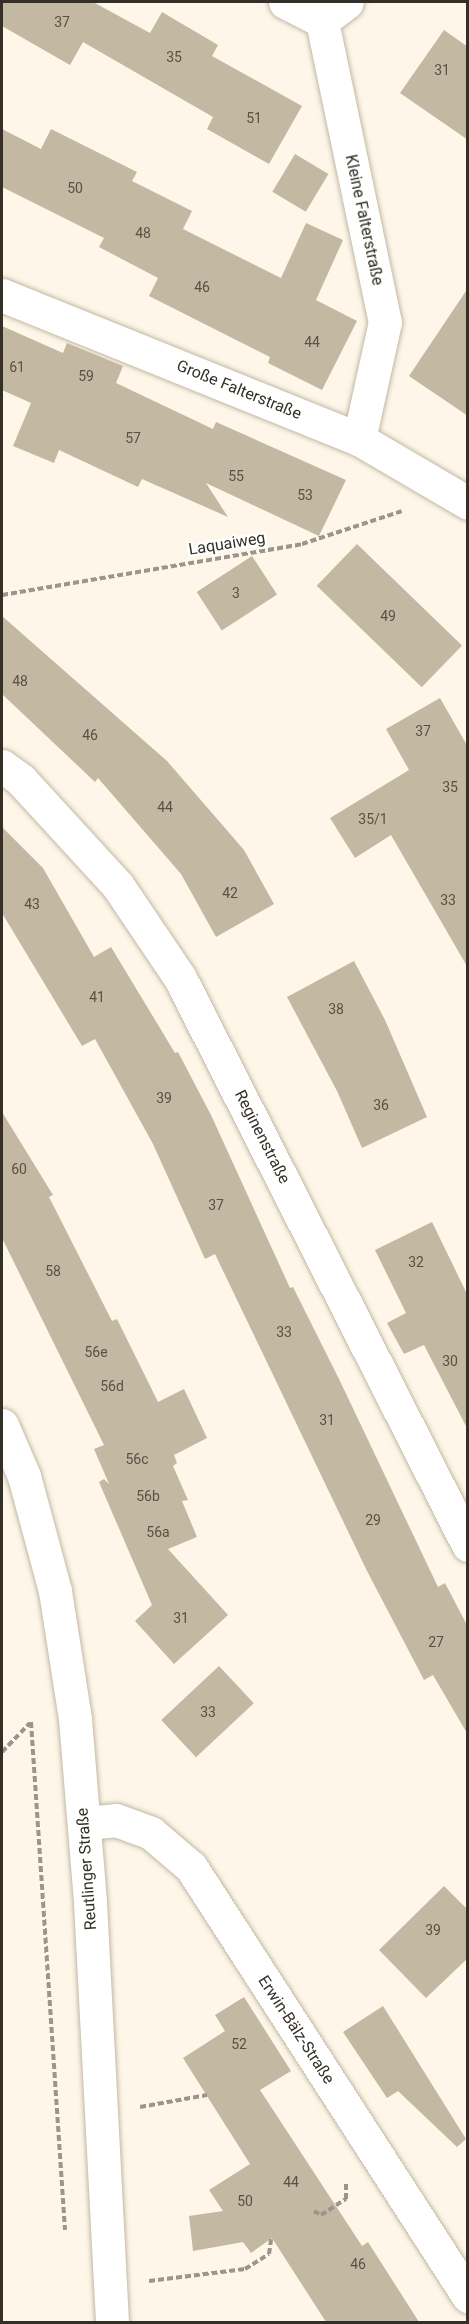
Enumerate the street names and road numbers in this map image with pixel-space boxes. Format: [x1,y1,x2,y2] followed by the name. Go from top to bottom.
[341,153,387,287] street label: Kleine Falterstraße
[174,356,304,424] street label: Große Falterstraße
[187,528,267,560] street label: Laquaiweg
[230,1087,294,1187] street label: Reginenstraße
[73,1807,101,1931] street label: Reutlinger Straße
[254,1972,338,2088] street label: Erwin-Bälz-Straße

